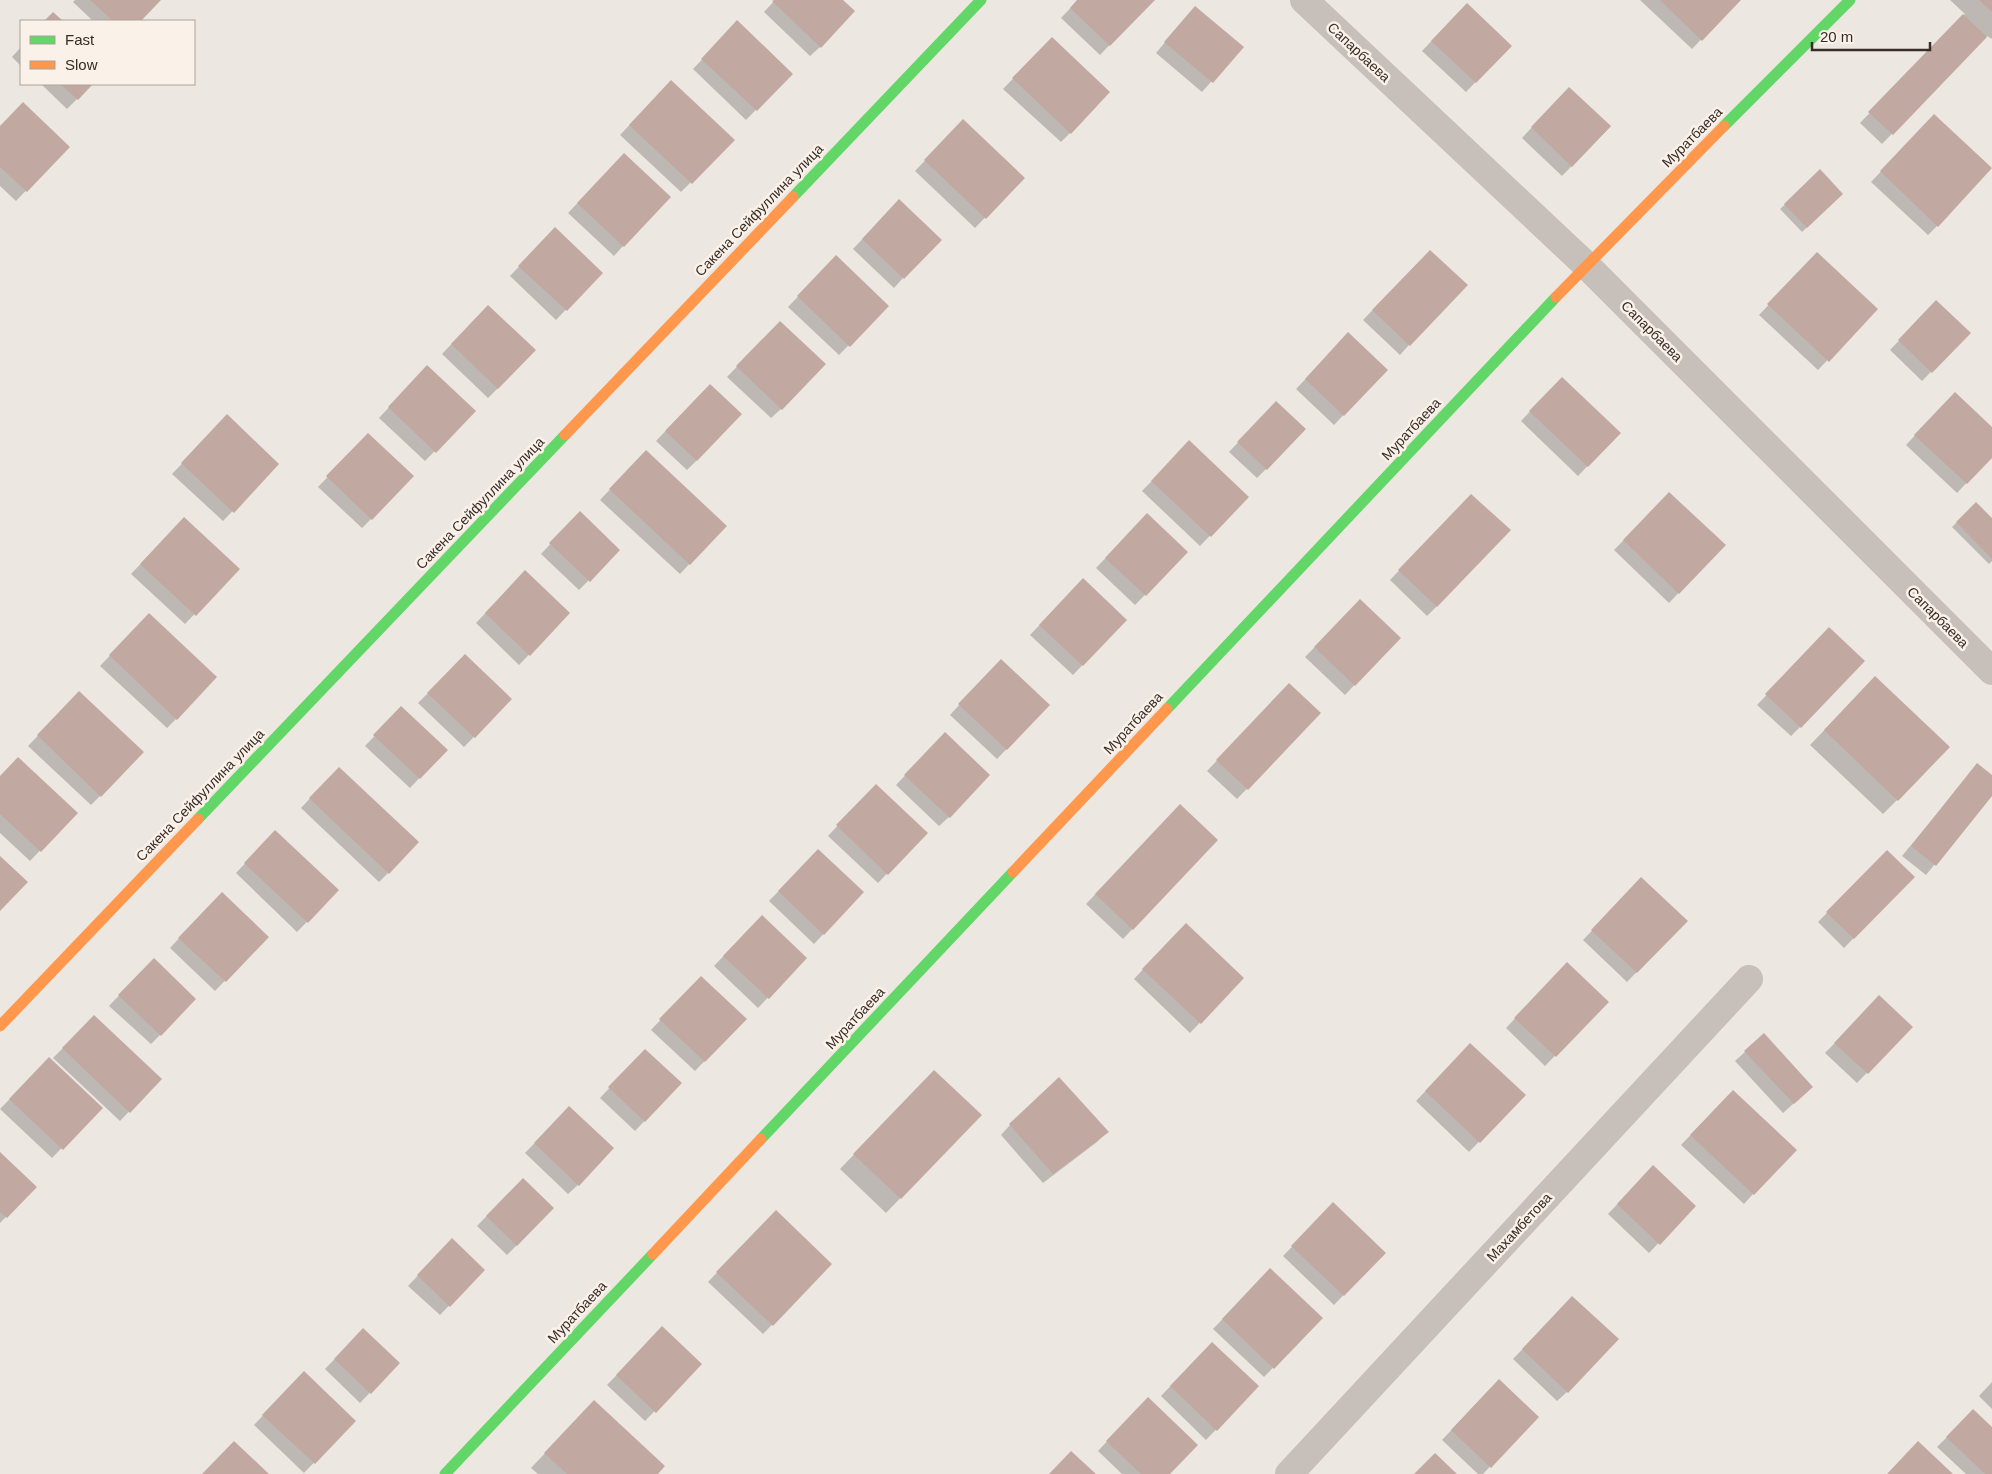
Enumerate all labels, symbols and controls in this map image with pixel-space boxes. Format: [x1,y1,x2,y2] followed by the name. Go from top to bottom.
[1324,19,1394,85] street label: Сапарбаева
[20,20,195,85] legend
[1812,20,1930,52] scale bar
[1820,28,1853,45] text: 20 m
[65,31,95,48] text: Fast
[65,56,98,73] text: Slow
[1659,103,1726,170] street label: Муратбаева
[692,141,826,279] street label: Сакена Сейфуллина улица
[1618,297,1686,365] street label: Сапарбаева
[1378,395,1444,463] street label: Муратбаева
[413,434,547,572] street label: Сакена Сейфуллина улица
[1904,583,1972,651] street label: Сапарбаева
[1100,689,1166,757] street label: Муратбаева
[133,726,267,864] street label: Сакена Сейфуллина улица
[822,984,888,1052] street label: Муратбаева
[1483,1189,1555,1265] street label: Махамбетова
[544,1278,610,1346] street label: Муратбаева

